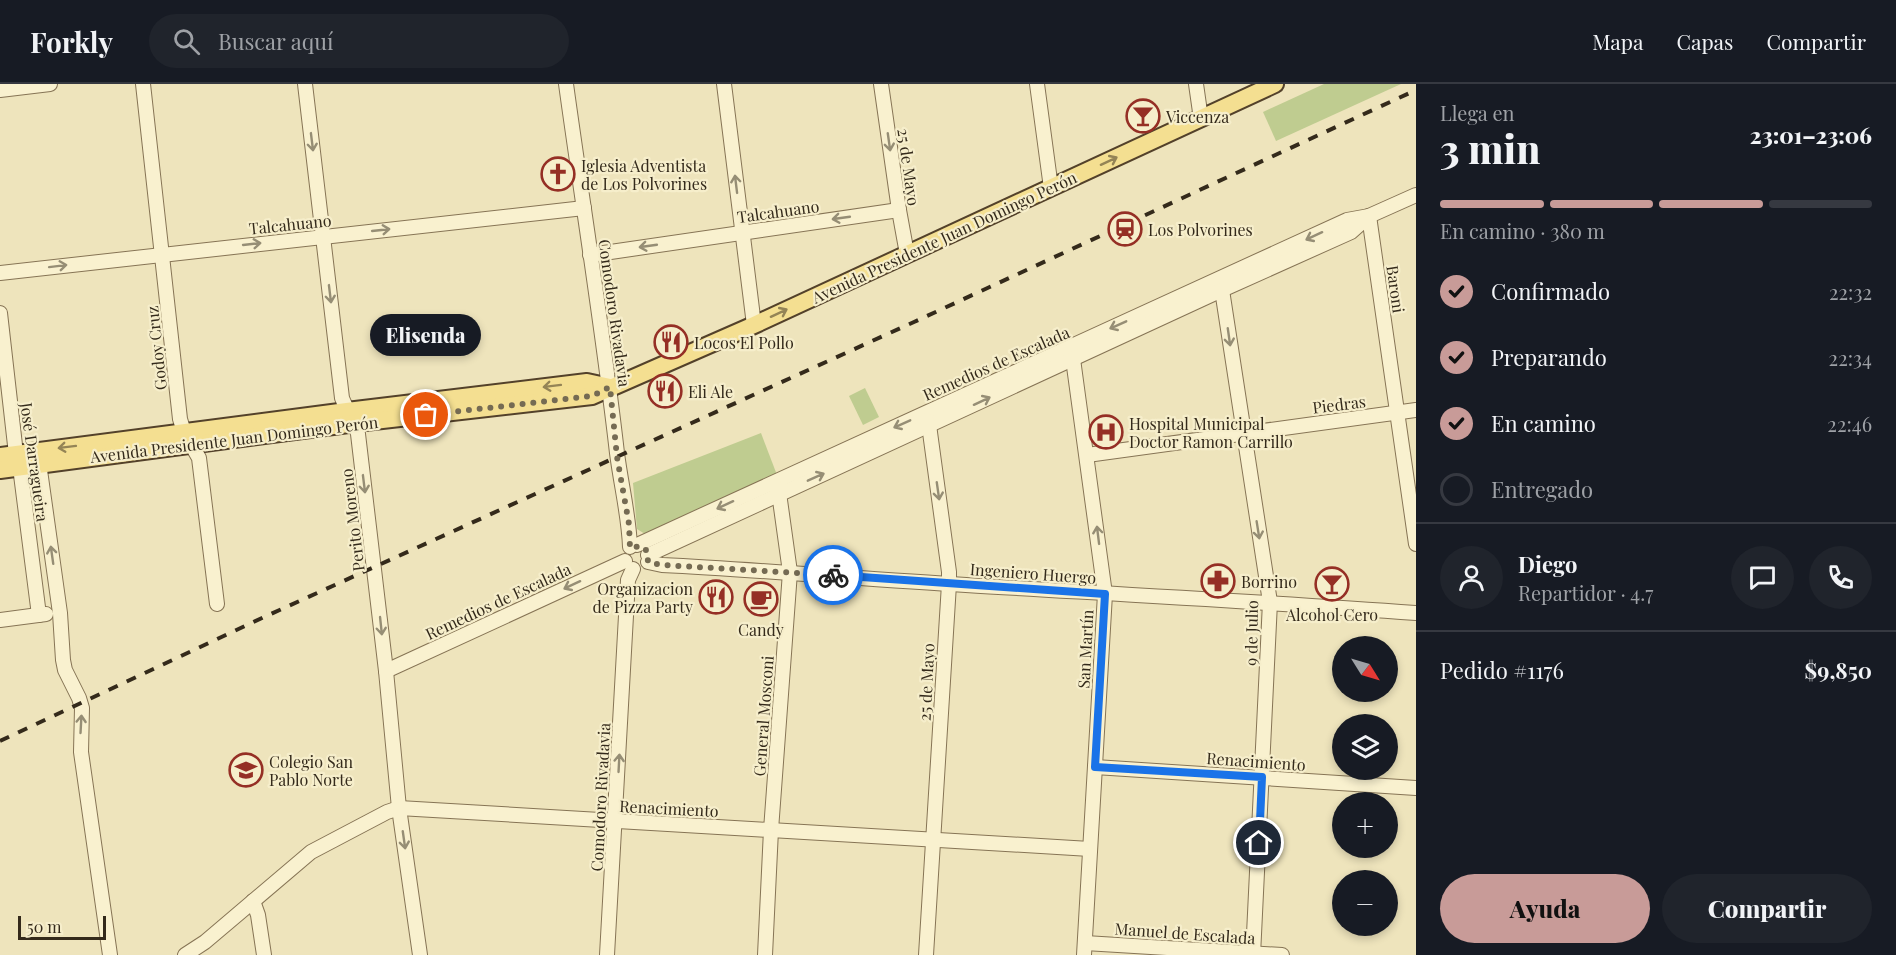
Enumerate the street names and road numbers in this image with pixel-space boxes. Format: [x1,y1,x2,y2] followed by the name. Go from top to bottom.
[893,127,925,207] street label: 25 de Mayo
[807,166,1080,308] street label: Avenida Presidente Juan Domingo Perón
[736,195,821,227] street label: Talcahuano
[248,209,333,239] street label: Talcahuano
[594,238,636,388] street label: Comodoro Rivadavia
[1382,264,1410,314] street label: Baroni
[141,304,171,391] street label: Godoy Cruz
[919,321,1073,405] street label: Remedios de Escalada
[1311,390,1367,418] street label: Piedras
[16,400,54,523] street label: José Darragueira
[88,411,380,467] street label: Avenida Presidente Juan Domingo Perón
[335,467,369,572] street label: Perito Moreno
[422,558,574,644] street label: Remedios de Escalada
[969,558,1097,588] street label: Ingeniero Huergo
[1240,600,1262,666] street label: 9 de Julio
[1072,609,1098,689] street label: San Martín
[913,642,939,721] street label: 25 de Mayo
[748,655,778,777] street label: General Mosconi
[586,722,614,872] street label: Comodoro Rivadavia
[1206,747,1307,775] street label: Renacimiento
[619,795,719,821] street label: Renacimiento
[1114,918,1256,948] street label: Manuel de Escalada

